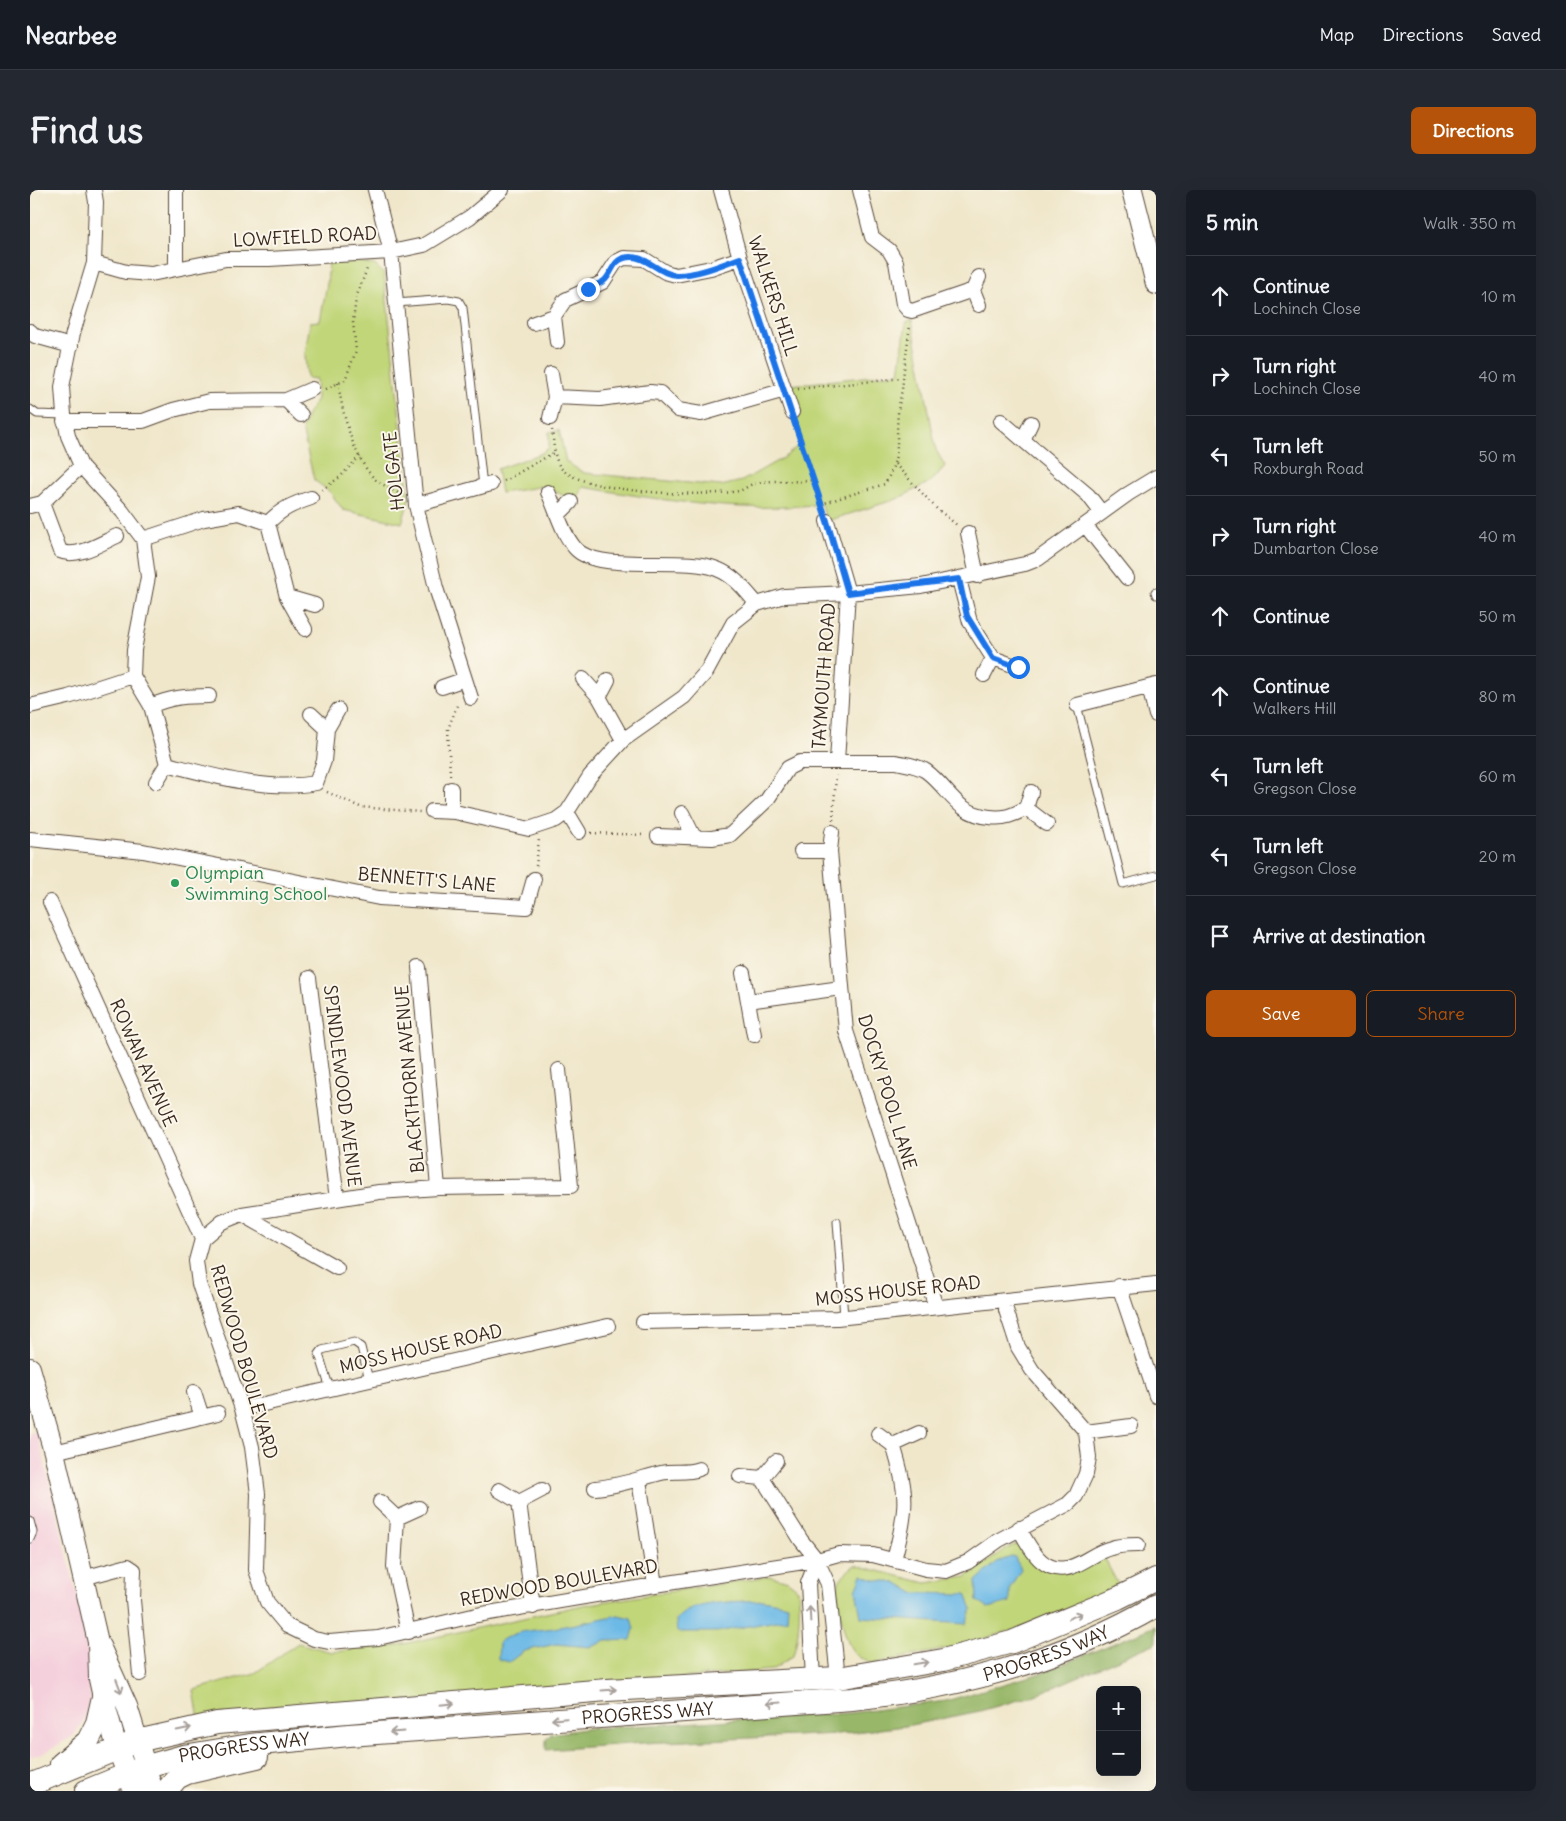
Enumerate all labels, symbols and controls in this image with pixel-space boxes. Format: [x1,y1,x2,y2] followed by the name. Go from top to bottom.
[25,20,117,50] text: Nearbee
[1319,23,1354,46] text: Map
[1382,23,1464,46] text: Directions
[1492,23,1541,46] text: Saved
[1411,107,1536,154] button: Directions
[30,108,143,152] text: Find us
[1206,209,1258,236] text: 5 min
[1423,213,1516,233] text: Walk · 350 m
[232,221,378,252] street label: LOWFIELD ROAD
[743,233,804,359] street label: WALKERS HILL
[1253,274,1330,298] text: Continue
[577,278,600,301] route end
[1206,282,1234,310] icon: ahead
[1481,286,1516,306] text: 10 m
[1253,298,1361,318] text: Lochinch Close
[1253,354,1336,378] text: Turn right
[1206,362,1234,390] icon: right
[1478,366,1516,386] text: 40 m
[1253,378,1361,398] text: Lochinch Close
[378,430,409,512] street label: HOLGATE
[1253,434,1323,458] text: Turn left
[1206,442,1234,470] icon: left
[1478,446,1516,466] text: 50 m
[1253,458,1364,478] text: Roxburgh Road
[1253,514,1336,538] text: Turn right
[1206,522,1234,550] icon: right
[1478,526,1516,546] text: 40 m
[1253,538,1379,558] text: Dumbarton Close
[807,602,840,750] street label: TAYMOUTH ROAD
[1206,602,1234,630] icon: ahead
[1253,604,1330,628] text: Continue
[1478,606,1516,626] text: 50 m
[1007,656,1030,679] route start
[1253,674,1330,698] text: Continue
[1206,682,1234,710] icon: ahead
[1478,686,1516,706] text: 80 m
[1253,698,1336,718] text: Walkers Hill
[1253,754,1323,778] text: Turn left
[1206,762,1234,790] icon: left
[1478,766,1516,786] text: 60 m
[1253,778,1357,798] text: Gregson Close
[1253,834,1323,858] text: Turn left
[1206,842,1234,870] icon: left
[1479,846,1516,866] text: 20 m
[1253,858,1357,878] text: Gregson Close
[185,861,327,905] place label: Olympian Swimming School
[357,862,497,897] street label: BENNETT'S LANE
[169,877,181,889] marker: Olympian Swimming School
[1206,922,1234,950] icon: arrive
[1253,924,1426,948] text: Arrive at destination
[319,984,366,1188] street label: SPINDLEWOOD AVENUE
[390,984,429,1174] street label: BLACKTHORN AVENUE
[1206,990,1356,1037] button: Save
[1366,990,1516,1037] button: Share
[105,995,182,1130] street label: ROWAN AVENUE
[853,1011,922,1172] street label: DOCKY POOL LANE
[206,1262,283,1462] street label: REDWOOD BOULEVARD
[814,1270,982,1311] street label: MOSS HOUSE ROAD
[337,1319,505,1378] street label: MOSS HOUSE ROAD
[458,1554,660,1611] street label: REDWOOD BOULEVARD
[805,1606,815,1622] one-way arrow
[1067,1610,1082,1620] one-way arrow
[981,1620,1113,1686] street label: PROGRESS WAY
[912,1658,928,1668] one-way arrow
[115,1678,124,1693] one-way arrow
[601,1686,617,1695] one-way arrow
[1096,1686,1141,1776] map controls
[1096,1686,1141,1731] button: +
[581,1697,714,1729] street label: PROGRESS WAY
[439,1699,455,1709] one-way arrow
[766,1699,782,1708] one-way arrow
[552,1715,568,1724] one-way arrow
[176,1724,192,1733] one-way arrow
[177,1727,311,1768] street label: PROGRESS WAY
[390,1727,406,1737] one-way arrow
[1096,1731,1141,1776] button: −

